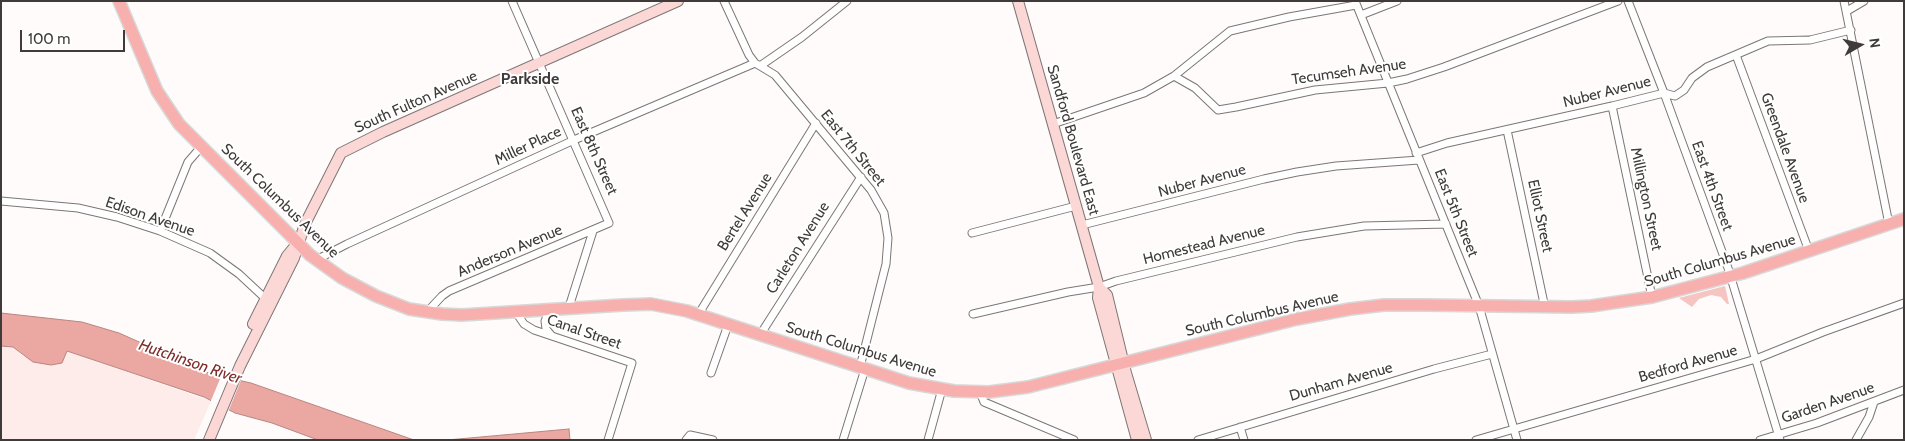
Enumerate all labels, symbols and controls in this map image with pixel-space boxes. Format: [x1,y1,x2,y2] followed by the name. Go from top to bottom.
[22,20,128,52] scale bar
[1835,20,1885,70] north arrow
[28,30,70,48] text: 100 m
[1865,37,1884,49] text: N
[1291,55,1407,89] street label: Tecumseh Avenue
[1043,63,1103,217] street label: Sandford Boulevard East
[352,67,480,137] street label: South Fulton Avenue
[501,69,559,89] district label: Parkside
[1561,72,1653,112] street label: Nuber Avenue
[1757,90,1813,206] street label: Greendale Avenue
[567,104,621,198] street label: East 8th Street
[817,106,889,190] street label: East 7th Street
[492,123,564,169] street label: Miller Place
[1687,139,1737,233] street label: East 4th Street
[217,140,343,262] street label: South Columbus Avenue
[1626,146,1666,252] street label: Millington Street
[1156,161,1248,201] street label: Nuber Avenue
[1430,166,1482,260] street label: East 5th Street
[714,170,776,254] street label: Bertel Avenue
[1524,178,1556,254] street label: Elliot Street
[103,193,197,241] street label: Edison Avenue
[763,199,833,297] street label: Carleton Avenue
[455,221,565,281] street label: Anderson Avenue
[1141,221,1267,269] street label: Homestead Avenue
[1642,231,1798,291] street label: South Columbus Avenue
[1184,288,1340,340] street label: South Columbus Avenue
[544,311,624,353] street label: Canal Street
[783,319,939,381] street label: South Columbus Avenue
[136,335,244,389] water label: Hutchinson River
[1637,341,1739,387] street label: Bedford Avenue
[1287,359,1395,405] street label: Dunham Avenue
[1779,379,1877,427] street label: Garden Avenue

